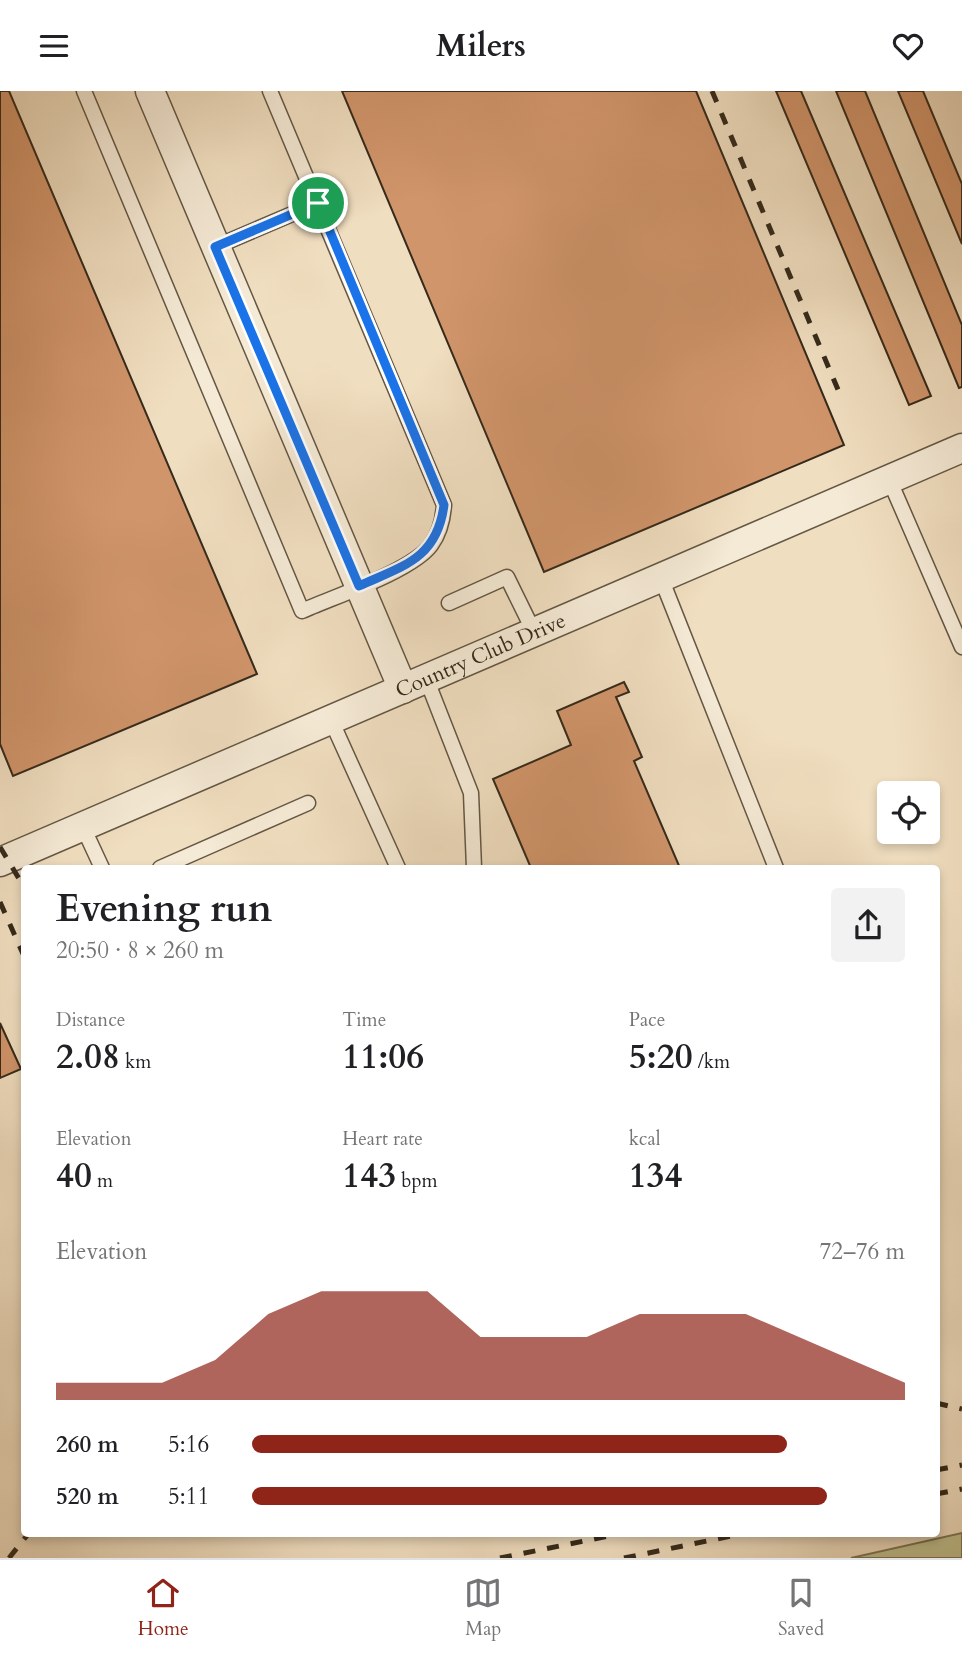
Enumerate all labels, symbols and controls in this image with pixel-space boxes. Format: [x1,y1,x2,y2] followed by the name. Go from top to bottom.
[436,24,526,68] text: Milers
[35,27,73,65] icon: menu
[889,27,927,65] icon: heart
[288,173,348,233] pin
[299,184,337,222] icon: arrive
[391,606,570,705] street label: Country Club Drive
[877,781,940,844] map controls
[877,781,940,844] button: locate
[56,883,272,935] text: Evening run
[831,888,905,962] button: share
[56,935,224,966] text: 20:50 · 8 × 260 m
[56,1007,125,1033] text: Distance
[342,1007,386,1033] text: Time
[629,1007,665,1033] text: Pace
[56,1033,120,1081] text: 2.08
[342,1033,424,1081] text: 11:06
[629,1033,693,1081] text: 5:20
[120,1049,151,1075] text: km
[693,1049,730,1075] text: /km
[56,1126,131,1152] text: Elevation
[342,1126,423,1152] text: Heart rate
[629,1126,661,1152] text: kcal
[56,1152,92,1200] text: 40
[342,1152,396,1200] text: 143
[629,1152,682,1200] text: 134
[92,1168,113,1194] text: m
[396,1168,438,1194] text: bpm
[56,1236,147,1267] text: Elevation
[820,1236,905,1267] text: 72–76 m
[56,1429,119,1460] text: 260 m
[168,1429,209,1460] text: 5:16
[56,1481,119,1512] text: 520 m
[168,1481,209,1512] text: 5:11
[138,1574,189,1642] tab: Home
[464,1574,502,1642] tab: Map
[778,1574,824,1642] tab: Saved

